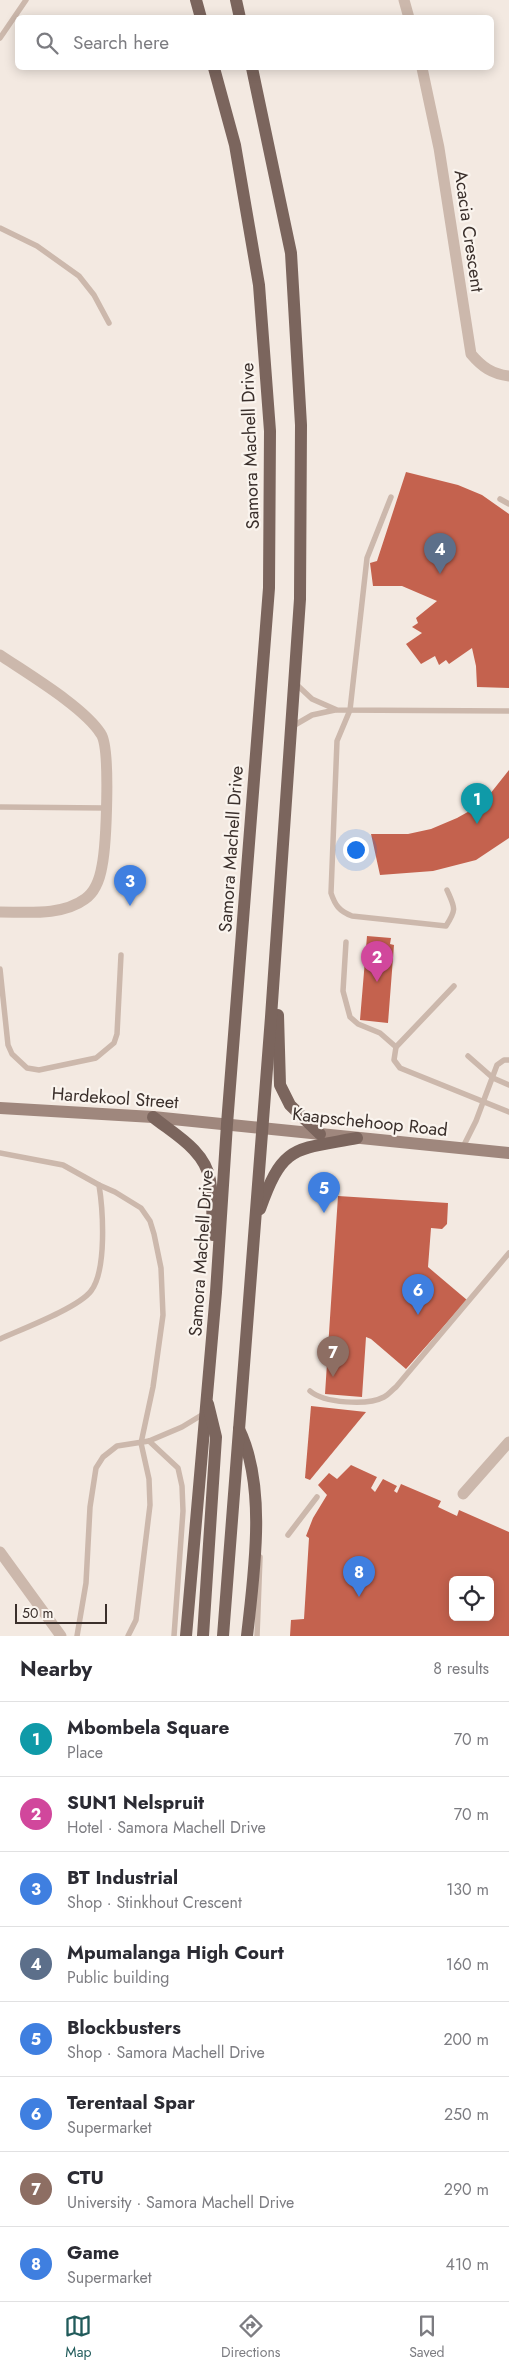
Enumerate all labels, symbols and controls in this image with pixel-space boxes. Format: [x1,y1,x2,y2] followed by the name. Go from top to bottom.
[15,15,494,70] search box
[33,29,61,57] icon: search
[73,29,169,56] text: Search here
[448,168,491,294] street label: Acacia Crescent
[234,362,266,530] street label: Samora Machell Drive
[424,533,456,574] pin: 4
[212,765,250,933] street label: Samora Machell Drive
[461,783,493,824] pin: 1
[343,837,369,863] your location
[114,865,146,906] pin: 3
[361,941,393,982] pin: 2
[51,1081,180,1115] street label: Hardekool Street
[291,1101,449,1143] street label: Kaapschehoop Road
[182,1169,220,1337] street label: Samora Machell Drive
[308,1172,340,1213] pin: 5
[402,1274,434,1315] pin: 6
[317,1336,349,1377] pin: 7
[343,1556,375,1597] pin: 8
[449,1576,494,1621] map controls
[449,1576,494,1621] button: locate
[15,1601,108,1624] scale bar
[22,1603,53,1623] text: 50 m
[20,1654,92,1684] text: Nearby
[433,1657,489,1680] text: 8 results
[67,1714,229,1741] text: Mbombela Square
[32,1728,40,1751] text: 1
[454,1728,489,1751] text: 70 m
[67,1741,103,1764] text: Place
[67,1789,204,1816] text: SUN1 Nelspruit
[31,1803,41,1826] text: 2
[454,1803,489,1826] text: 70 m
[67,1816,266,1839] text: Hotel · Samora Machell Drive
[67,1864,178,1891] text: BT Industrial
[31,1878,41,1901] text: 3
[446,1878,489,1901] text: 130 m
[67,1891,242,1914] text: Shop · Stinkhout Crescent
[67,1939,284,1966] text: Mpumalanga High Court
[30,1953,42,1976] text: 4
[446,1953,489,1976] text: 160 m
[67,1966,169,1989] text: Public building
[67,2014,181,2041] text: Blockbusters
[31,2028,41,2051] text: 5
[443,2028,489,2051] text: 200 m
[67,2041,265,2064] text: Shop · Samora Machell Drive
[67,2089,195,2116] text: Terentaal Spar
[31,2103,41,2126] text: 6
[444,2103,489,2126] text: 250 m
[67,2116,152,2139] text: Supermarket
[67,2164,104,2191] text: CTU
[31,2178,41,2201] text: 7
[444,2178,489,2201] text: 290 m
[67,2191,294,2214] text: University · Samora Machell Drive
[67,2239,119,2266] text: Game
[31,2253,41,2276] text: 8
[446,2253,489,2276] text: 410 m
[67,2266,152,2289] text: Supermarket
[64,2312,92,2362] tab: Map
[221,2312,280,2362] tab: Directions
[409,2312,445,2362] tab: Saved

